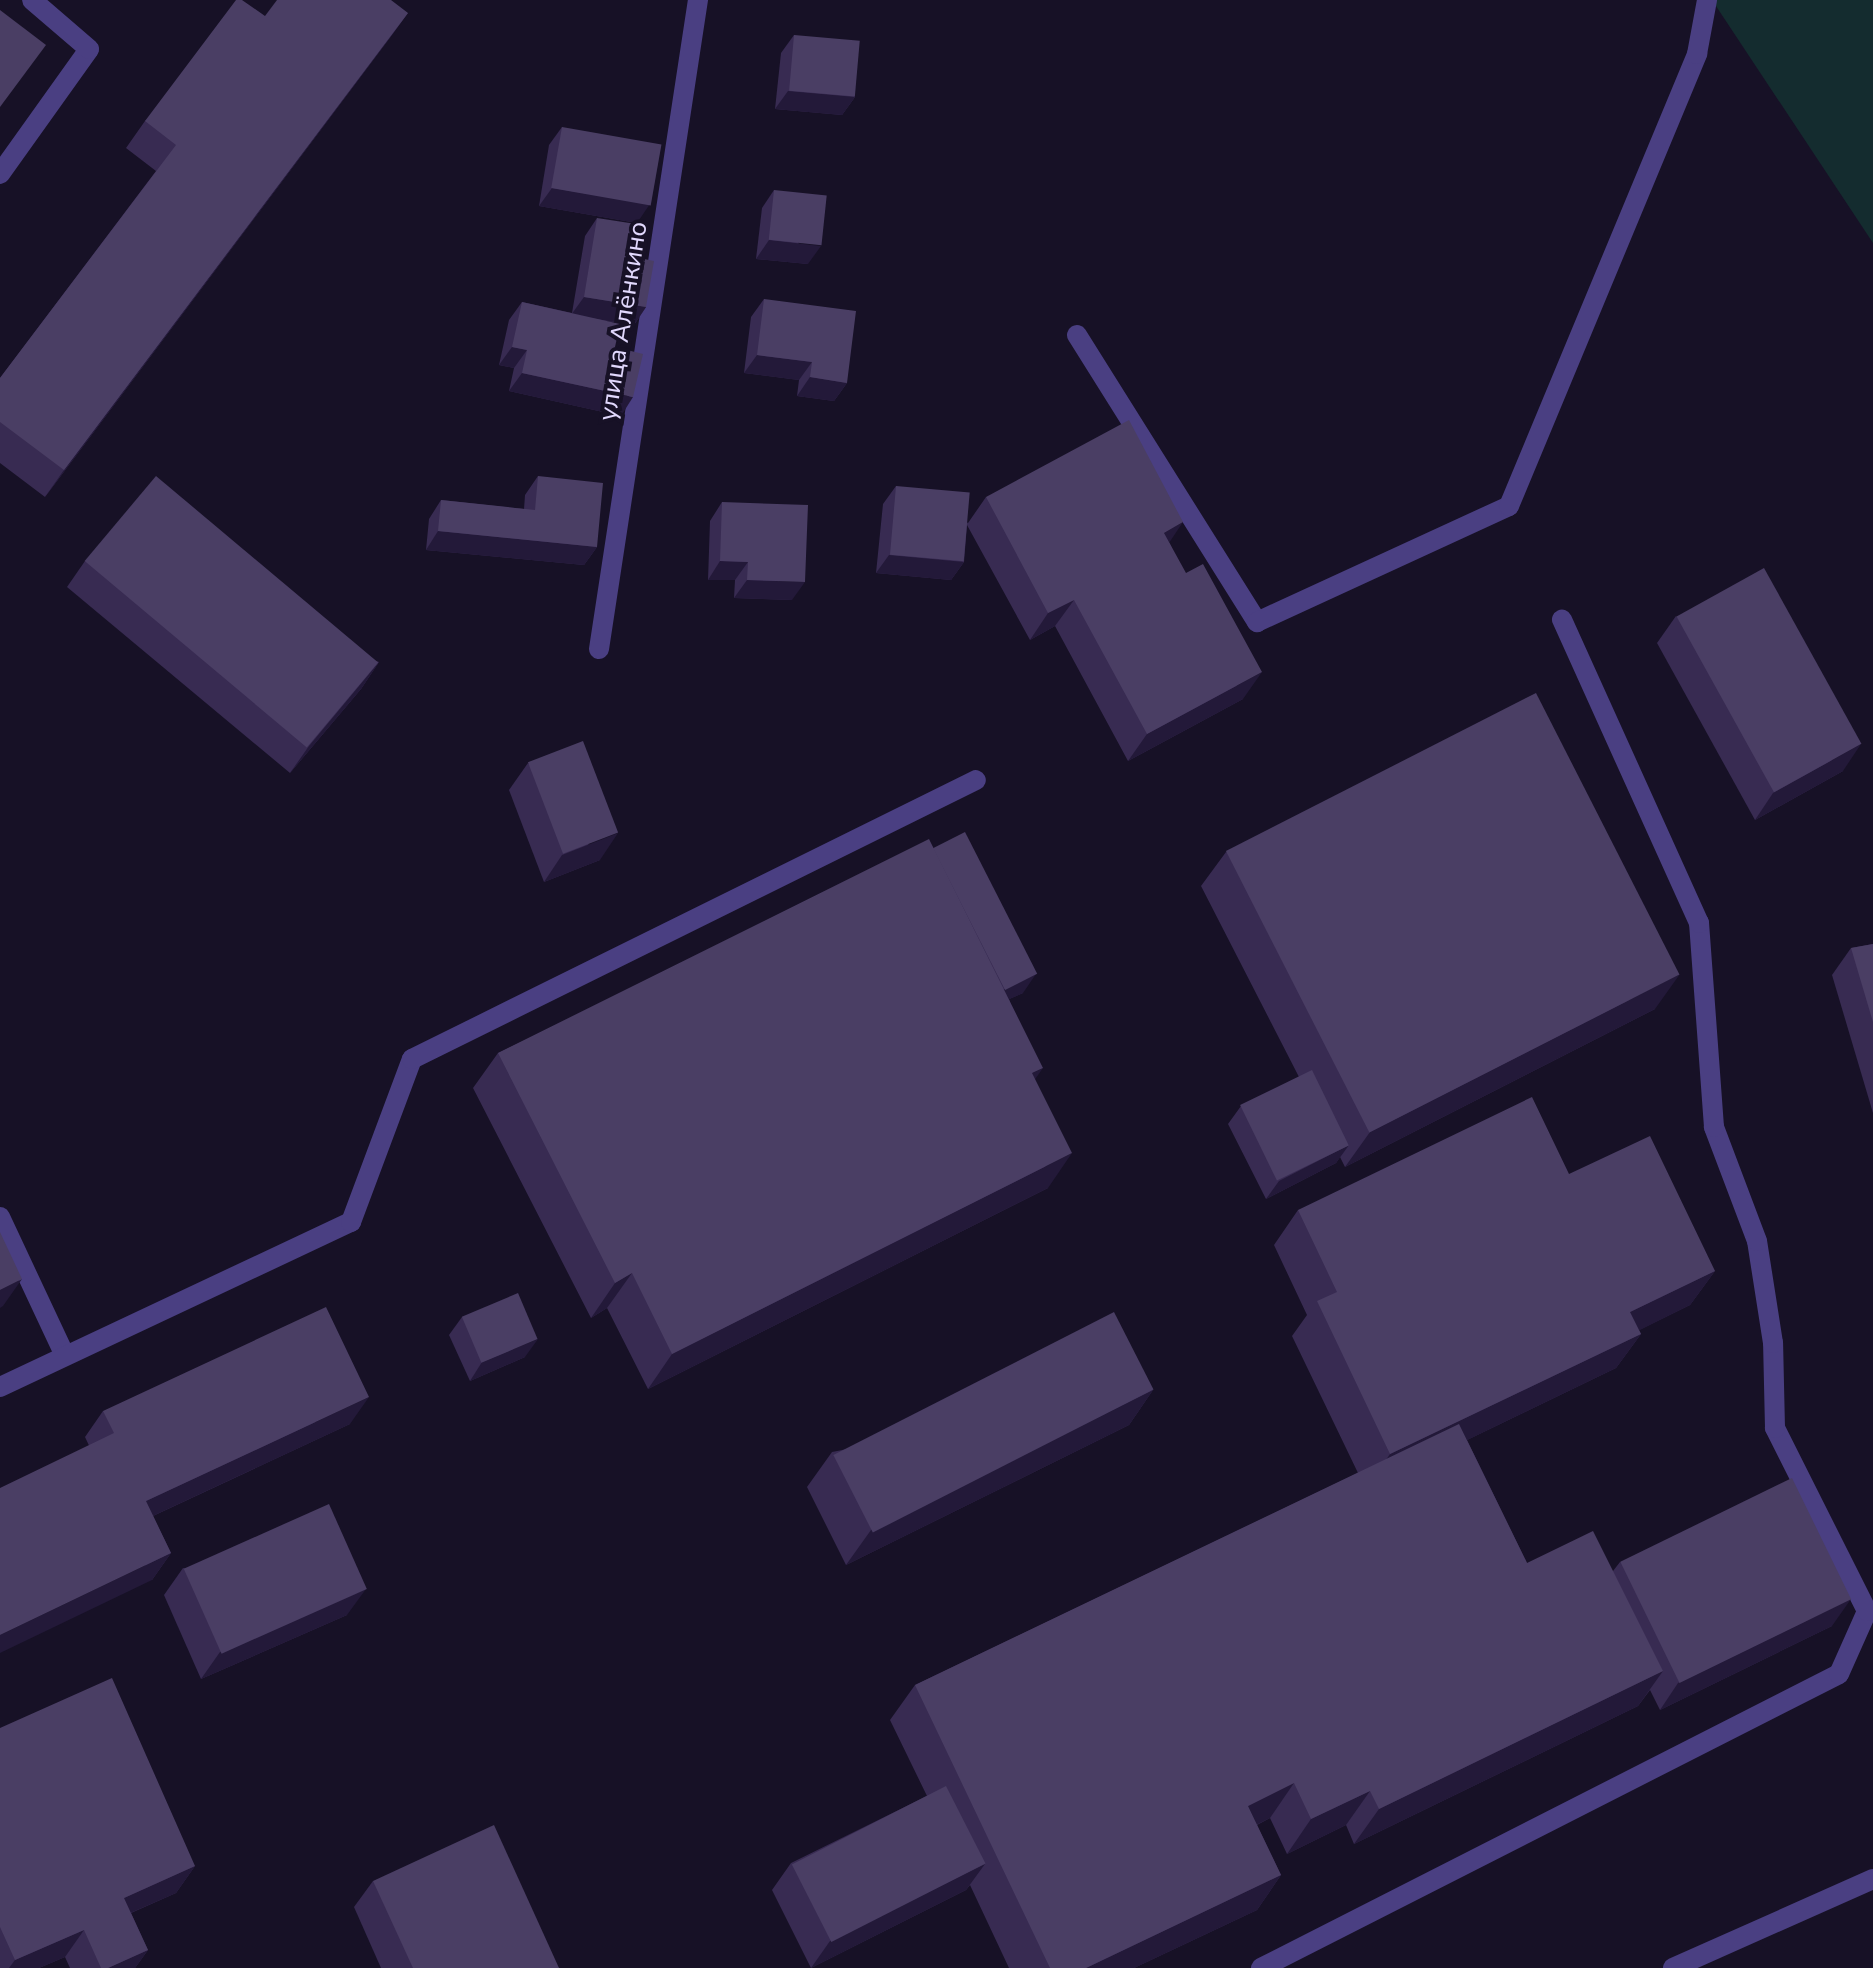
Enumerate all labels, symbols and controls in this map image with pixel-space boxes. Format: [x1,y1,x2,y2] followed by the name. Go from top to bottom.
[592,219,654,423] street label: улица Алёнкино

